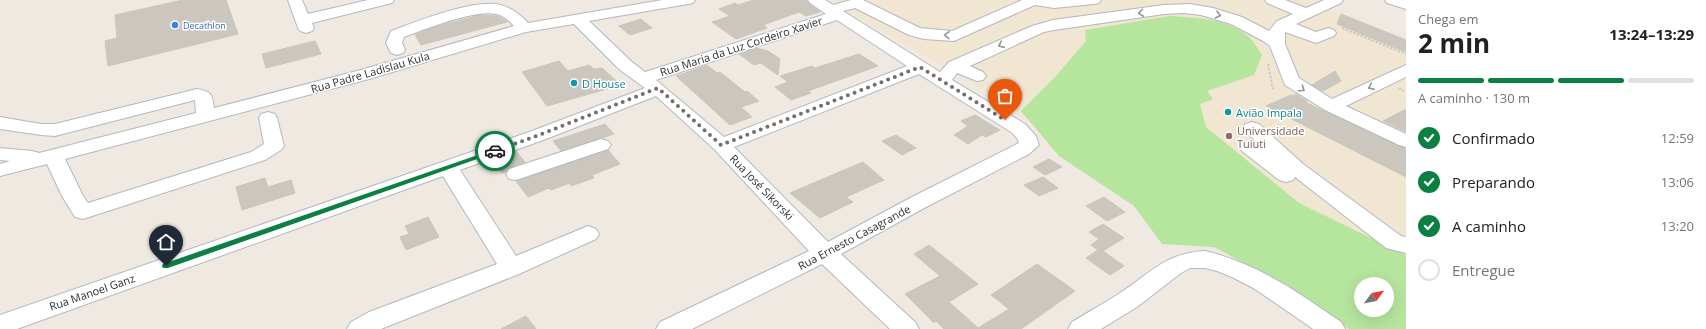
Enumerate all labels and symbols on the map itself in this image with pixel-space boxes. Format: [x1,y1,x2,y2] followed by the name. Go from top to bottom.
[1138,8,1144,17] one-way arrow
[1214,11,1221,19] one-way arrow
[658,12,825,79] street label: Rua Maria da Luz Cordeiro Xavier
[183,19,226,32] place label: Decathlon
[170,20,180,30] marker: Decathlon
[944,31,950,40] one-way arrow
[998,40,1006,48] one-way arrow
[309,48,431,96] street label: Rua Padre Ladislau Kula
[582,76,626,91] place label: D House
[569,78,579,88] marker: D House
[988,79,1022,120] pin
[1368,82,1375,90] one-way arrow
[1298,84,1305,92] one-way arrow
[1236,105,1302,120] place label: Avião Impala
[1223,107,1233,117] marker: Avião Impala
[1237,123,1304,151] place label: Universidade Tuiuti
[475,131,515,171] courier
[1224,131,1234,141] marker: Universidade Tuiuti
[727,151,797,223] street label: Rua José Sikorski
[795,201,913,273] street label: Rua Ernesto Casagrande
[149,225,183,266] pin
[47,270,137,314] street label: Rua Manoel Ganz
[1354,277,1394,317] north arrow

